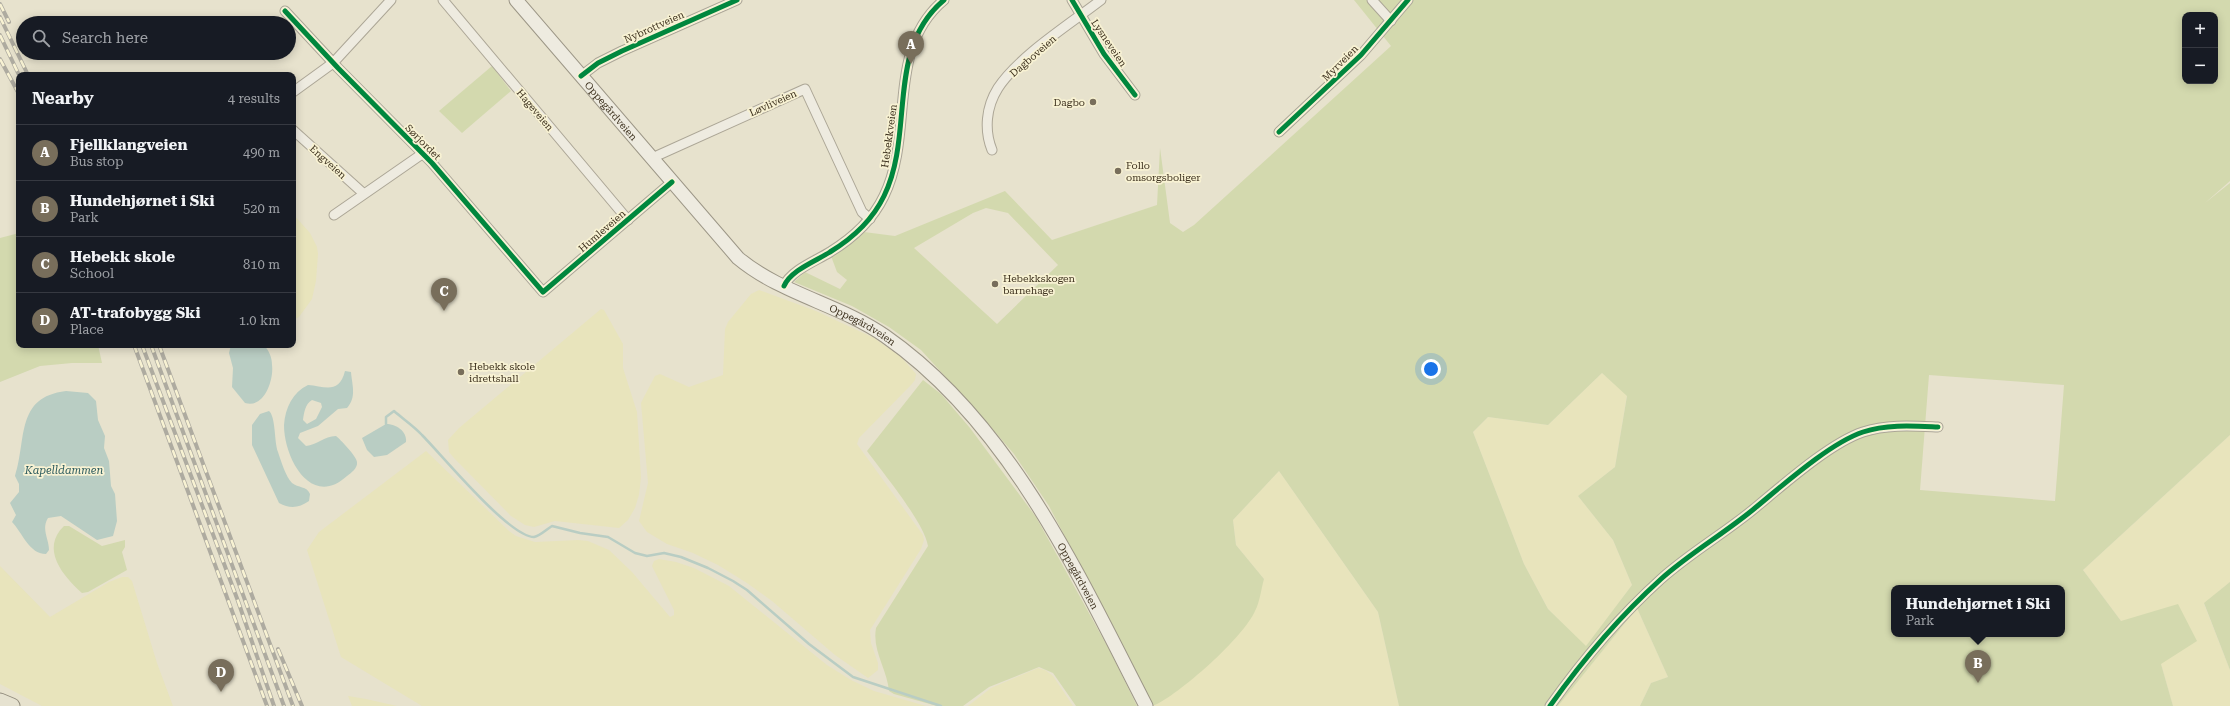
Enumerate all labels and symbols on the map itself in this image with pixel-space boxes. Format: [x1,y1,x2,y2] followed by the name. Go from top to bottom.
[622,9,686,45] street label: Nybrottveien
[1089,17,1129,69] street label: Lysneveien
[898,31,924,64] pin: A
[1008,33,1059,79] street label: Dagboveien
[1320,42,1361,83] street label: Myrveien
[583,79,640,143] street label: Oppegårdveien
[514,87,556,133] street label: Hageveien
[748,87,799,118] street label: Løvliveien
[1054,97,1085,108] place label: Dagbo
[1088,97,1098,107] marker: Dagbo
[879,103,899,168] street label: Hebekkveien
[403,122,443,162] street label: Sørjordet
[308,143,349,181] street label: Engveien
[1126,160,1200,183] place label: Follo omsorgsboliger
[1113,166,1123,176] marker: Follo omsorgsboliger
[576,207,628,254] street label: Humleveien
[1003,273,1076,296] place label: Hebekkskogen barnehage
[431,278,457,311] pin: C
[990,279,1000,289] marker: Hebekkskogen barnehage
[828,302,898,348] street label: Oppegårdveien
[1421,359,1441,379] your location
[469,361,535,384] place label: Hebekk skole idrettshall
[456,367,466,377] marker: Hebekk skole idrettshall
[24,464,103,477] water label: Kapelldammen
[1056,540,1101,611] street label: Oppegårdveien
[1965,650,1991,683] pin: B
[208,659,234,692] pin: D

